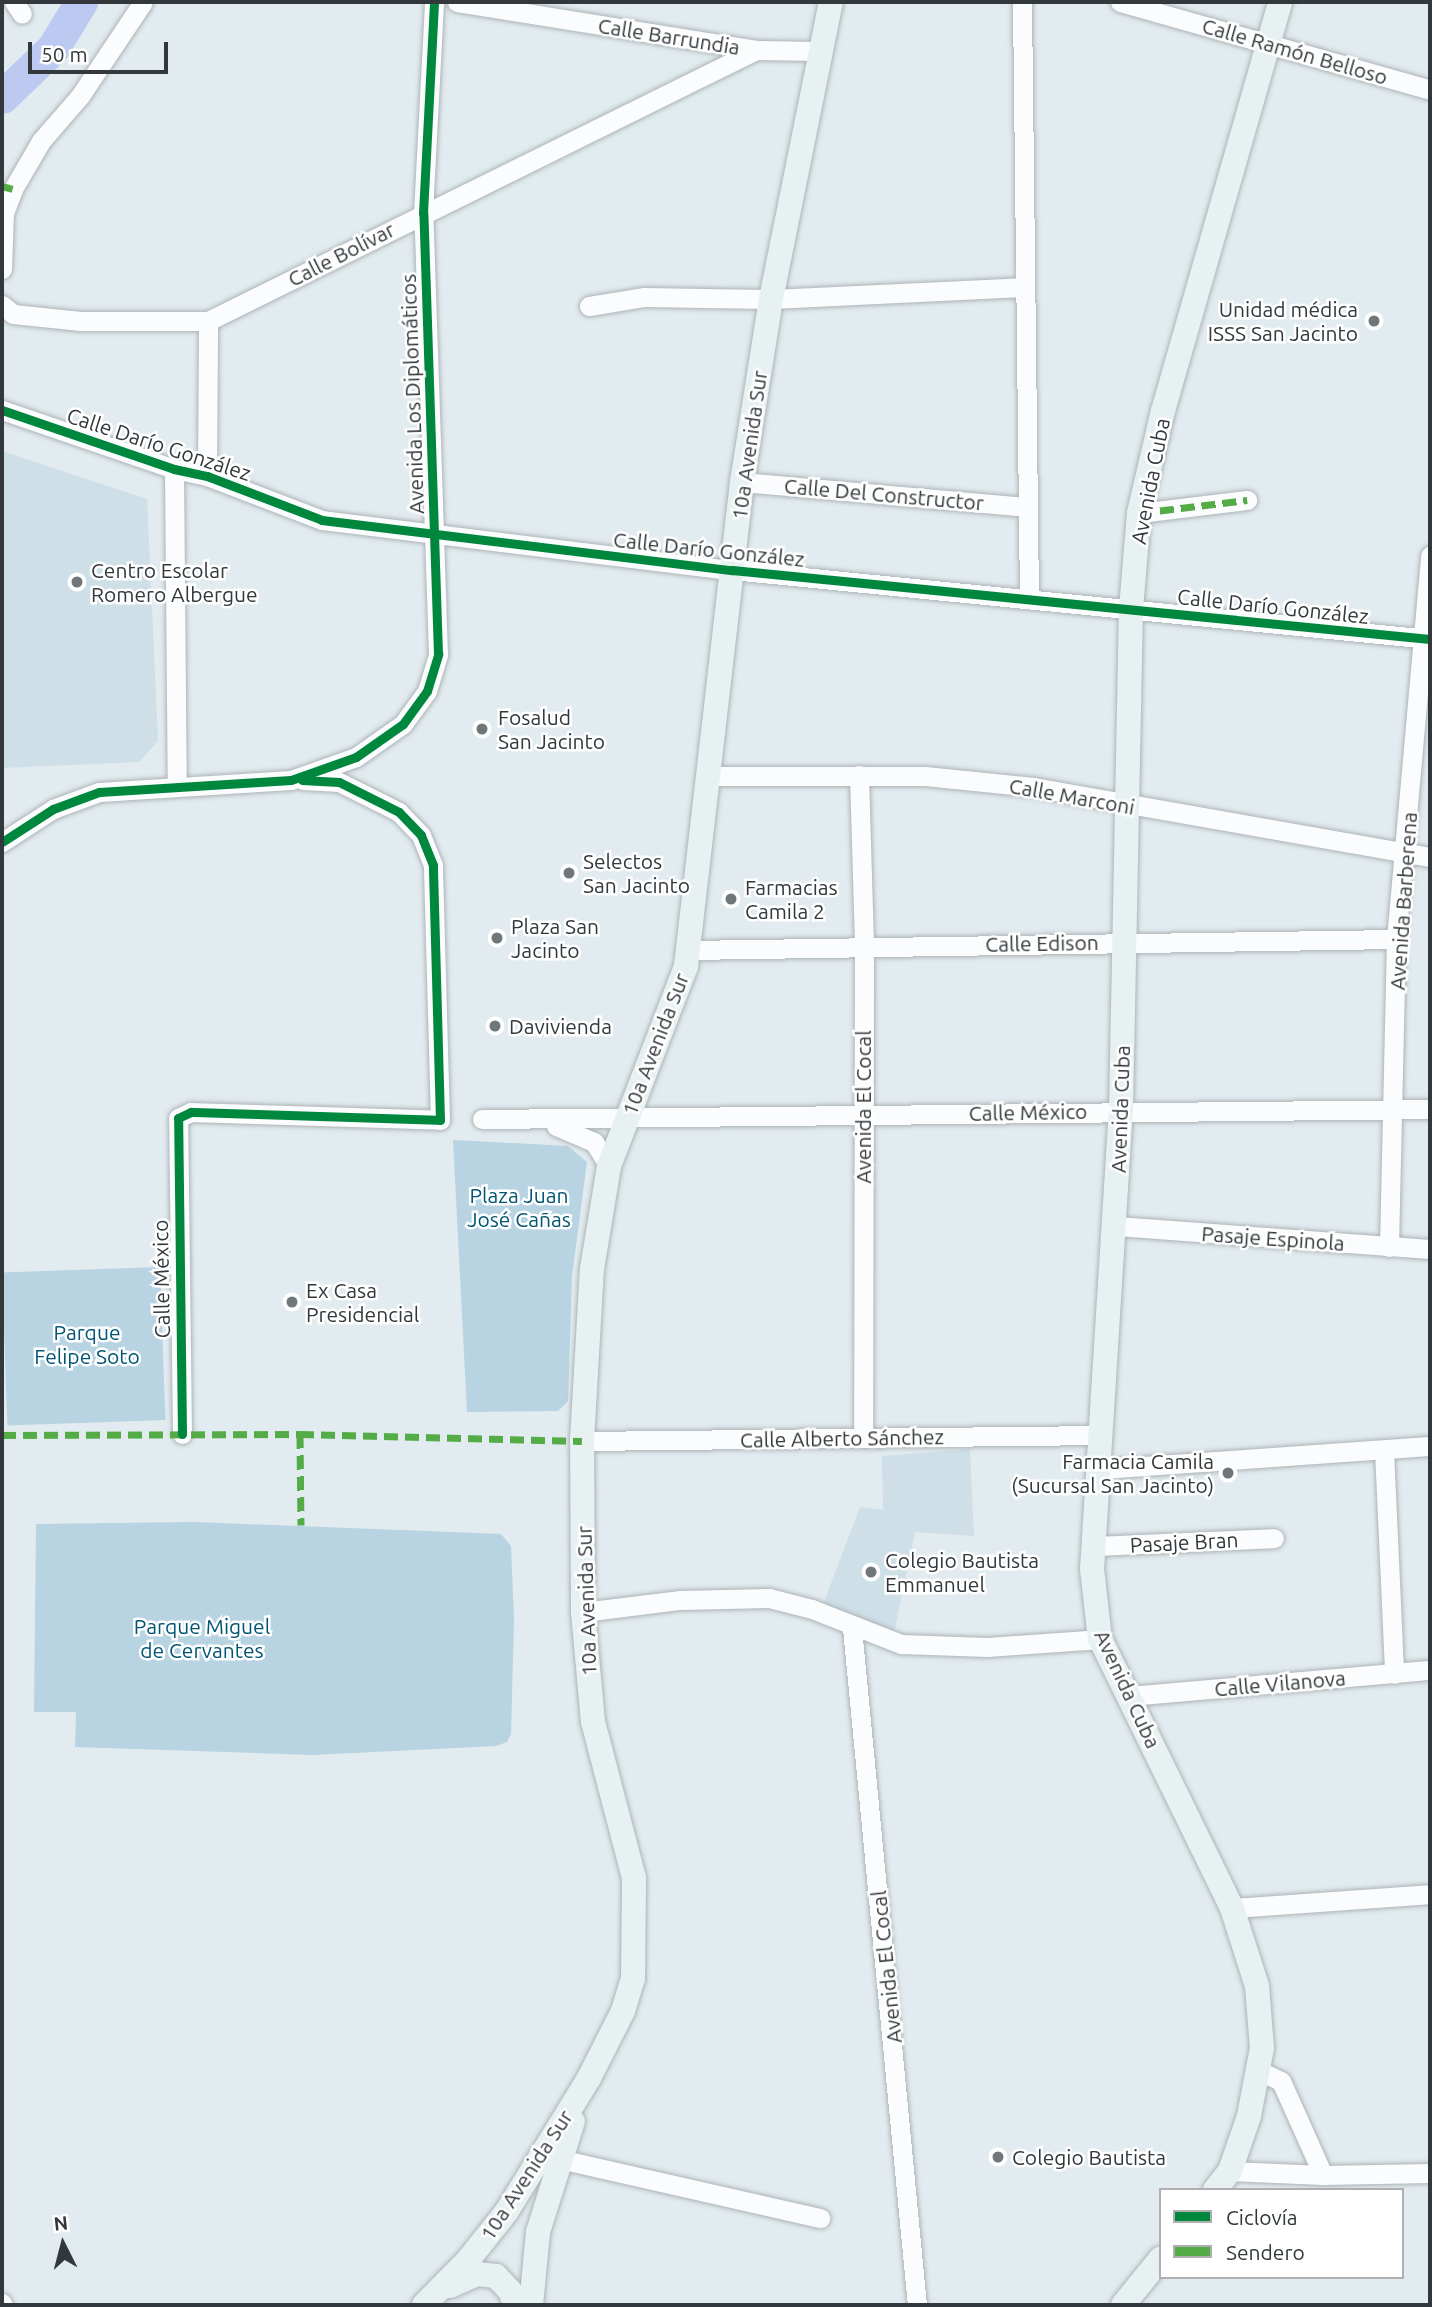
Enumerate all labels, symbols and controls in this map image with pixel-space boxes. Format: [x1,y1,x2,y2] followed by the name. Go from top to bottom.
[596,12,742,60] street label: Calle Barrundia
[1199,12,1391,90] street label: Calle Ramón Belloso
[32,28,172,72] scale bar
[41,42,88,66] text: 50 m
[283,216,399,292] street label: Calle Bolívar
[395,273,429,515] street label: Avenida Los Diplomáticos
[1208,296,1358,346] place label: Unidad médica ISSS San Jacinto
[1364,311,1384,331] marker: Unidad médica ISSS San Jacinto
[726,369,772,521] street label: 10a Avenida Sur
[64,402,254,486] street label: Calle Darío González
[1125,416,1175,546] street label: Avenida Cuba
[783,473,985,515] street label: Calle Del Constructor
[612,526,806,572] street label: Calle Darío González
[91,557,258,607] place label: Centro Escolar Romero Albergue
[69,574,85,590] marker: Centro Escolar Romero Albergue
[1176,583,1370,629] street label: Calle Darío González
[498,704,605,754] place label: Fosalud San Jacinto
[472,719,492,739] marker: Fosalud San Jacinto
[1007,773,1137,819] street label: Calle Marconi
[1384,811,1422,991] street label: Avenida Barberena
[583,848,690,898] place label: Selectos San Jacinto
[561,865,577,881] marker: Selectos San Jacinto
[745,874,838,924] place label: Farmacias Camila 2
[723,891,739,907] marker: Farmacias Camila 2
[511,913,599,963] place label: Plaza San Jacinto
[985,929,1099,957] street label: Calle Edison
[489,930,505,946] marker: Plaza San Jacinto
[616,969,694,1119] street label: 10a Avenida Sur
[509,1013,612,1039] place label: Davivienda
[487,1018,503,1034] marker: Davivienda
[850,1030,876,1184] street label: Avenida El Cocal
[1105,1045,1135,1173] street label: Avenida Cuba
[968,1098,1088,1126] street label: Calle México
[467,1182,571,1232] park label: Plaza Juan José Cañas
[147,1219,175,1339] street label: Calle México
[1201,1220,1345,1256] street label: Pasaje Espinola
[306,1277,419,1327] place label: Ex Casa Presidencial
[284,1294,300,1310] marker: Ex Casa Presidencial
[34,1319,140,1369] park label: Parque Felipe Soto
[740,1424,944,1452] street label: Calle Alberto Sánchez
[1011,1448,1214,1498] place label: Farmacia Camila (Sucursal San Jacinto)
[1220,1465,1236,1481] marker: Farmacia Camila (Sucursal San Jacinto)
[571,1525,601,1677] street label: 10a Avenida Sur
[1129,1527,1239,1557] street label: Pasaje Bran
[885,1547,1039,1597] place label: Colegio Bautista Emmanuel
[863,1564,879,1580] marker: Colegio Bautista Emmanuel
[134,1613,270,1663] park label: Parque Miguel de Cervantes
[1090,1626,1166,1752] street label: Avenida Cuba
[1213,1665,1347,1701] street label: Calle Vilanova
[865,1889,907,2045] street label: Avenida El Cocal
[474,2105,578,2245] street label: 10a Avenida Sur
[1012,2144,1166,2170] place label: Colegio Bautista
[990,2149,1006,2165] marker: Colegio Bautista
[1159,2188,1404,2279] legend
[1226,2205,1298,2229] text: Ciclovía
[28,2209,98,2279] north arrow
[53,2211,69,2235] text: N
[1226,2240,1305,2264] text: Sendero

